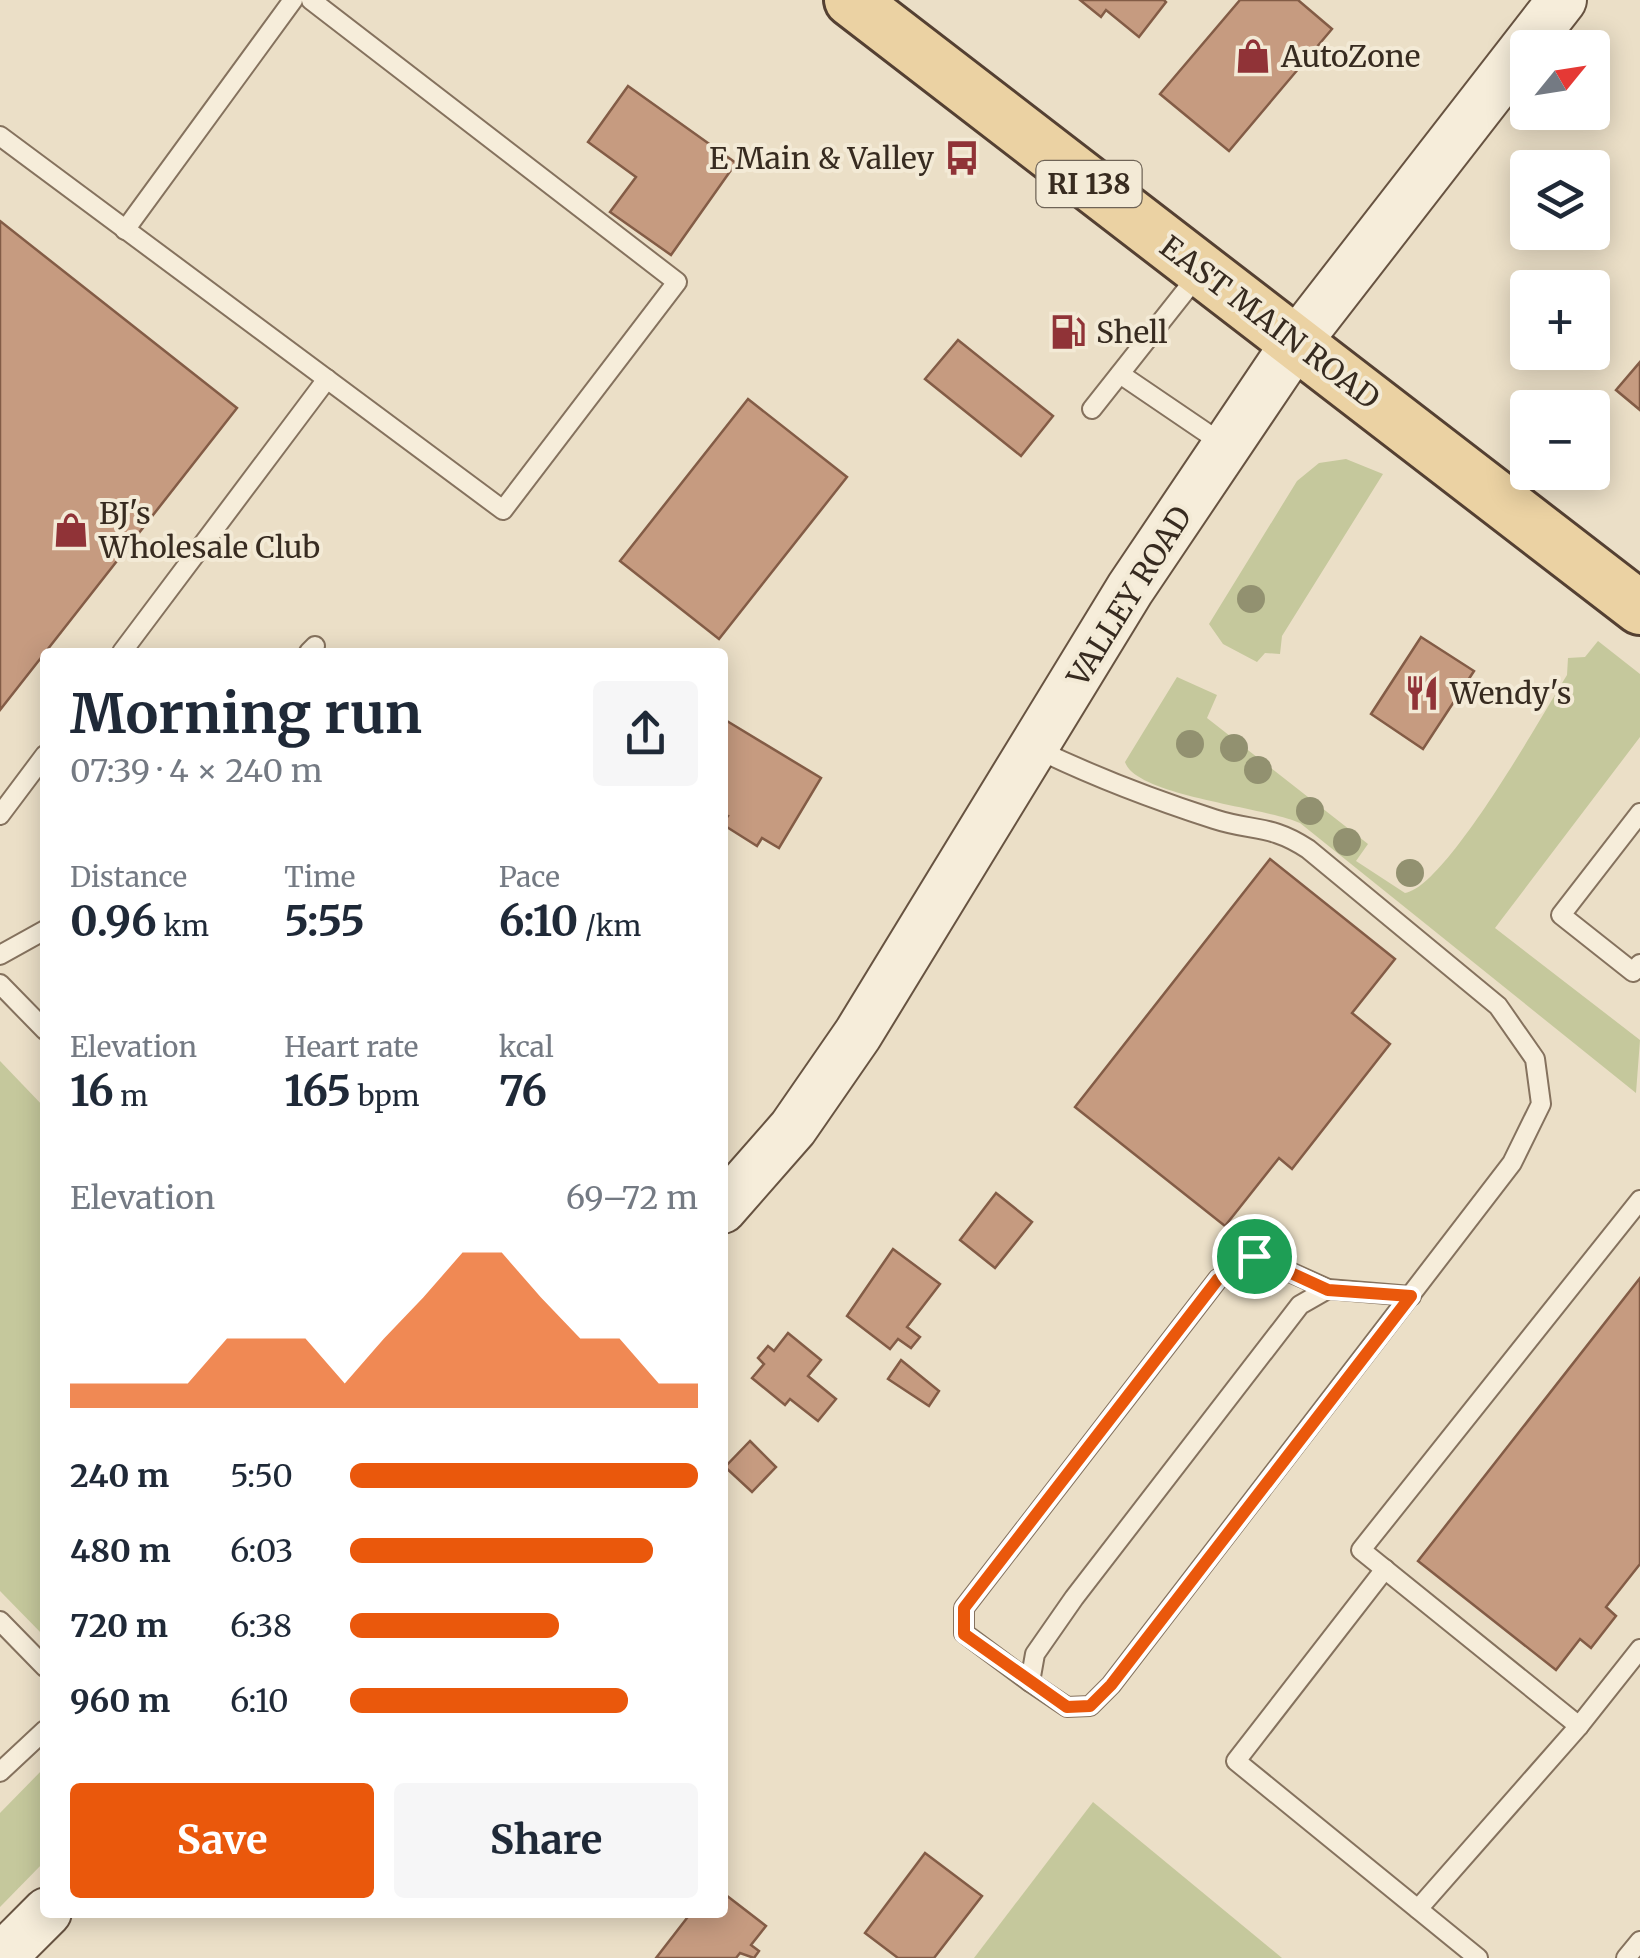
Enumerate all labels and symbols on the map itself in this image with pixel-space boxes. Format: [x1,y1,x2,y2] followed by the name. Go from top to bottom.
[1510,30,1610,130] north arrow
[1234,37,1272,75] shop icon: AutoZone
[1280,37,1420,75] place label: AutoZone
[709,139,935,177] place label: E Main & Valley
[943,139,981,177] bus stop icon: E Main & Valley
[1036,161,1142,207] road number: RI 138
[1153,227,1387,417] street label: EAST MAIN ROAD
[1049,313,1087,351] fuel station icon: Shell
[1096,313,1168,351] place label: Shell
[98,494,320,566] place label: BJ's Wholesale Club
[1058,499,1199,694] street label: VALLEY ROAD
[52,511,90,549] shop icon: BJ's Wholesale Club
[1403,674,1441,712] restaurant icon: Wendy's
[1449,674,1572,712] place label: Wendy's
[1212,1214,1297,1299] pin

